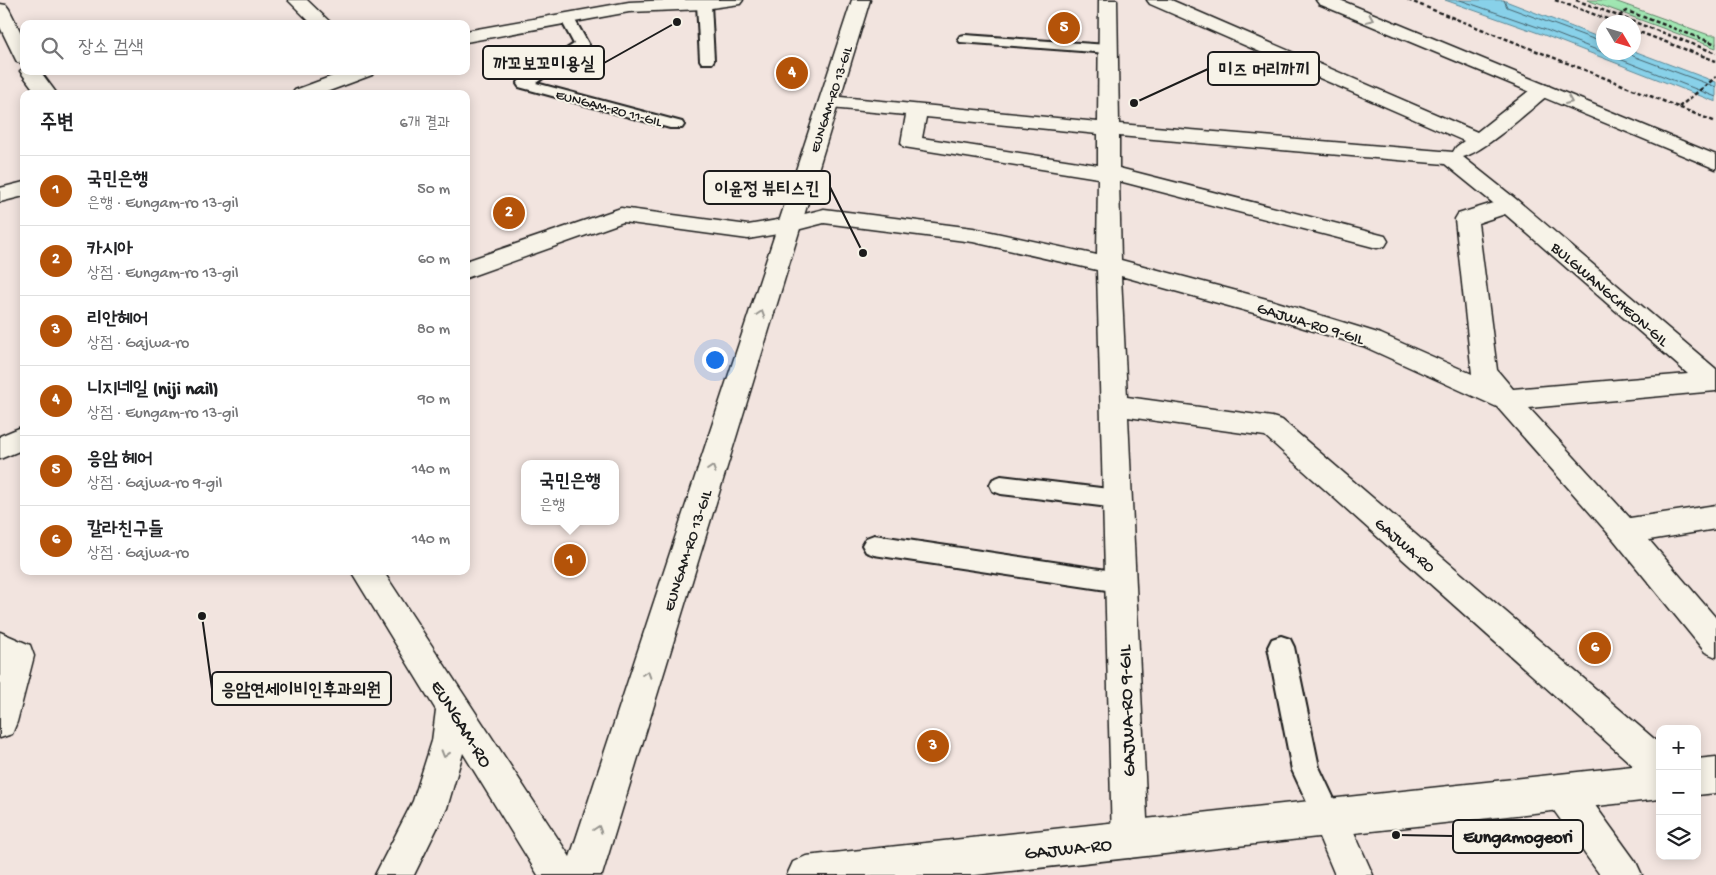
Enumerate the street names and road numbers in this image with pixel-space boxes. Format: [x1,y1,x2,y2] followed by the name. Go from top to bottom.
[807,44,858,155] street label: EUNGAM-RO 13-GIL
[553,87,664,132] street label: EUNGAM-RO 11-GIL
[1545,239,1672,353] street label: BULGWANGCHEON-GIL
[1254,300,1367,351] street label: GAJWA-RO 9-GIL
[661,487,718,614] street label: EUNGAM-RO 13-GIL
[1370,515,1438,578] street label: GAJWA-RO
[1115,644,1142,777] street label: GAJWA-RO 9-GIL
[424,677,496,773] street label: EUNGAM-RO
[1023,834,1114,867] street label: GAJWA-RO

